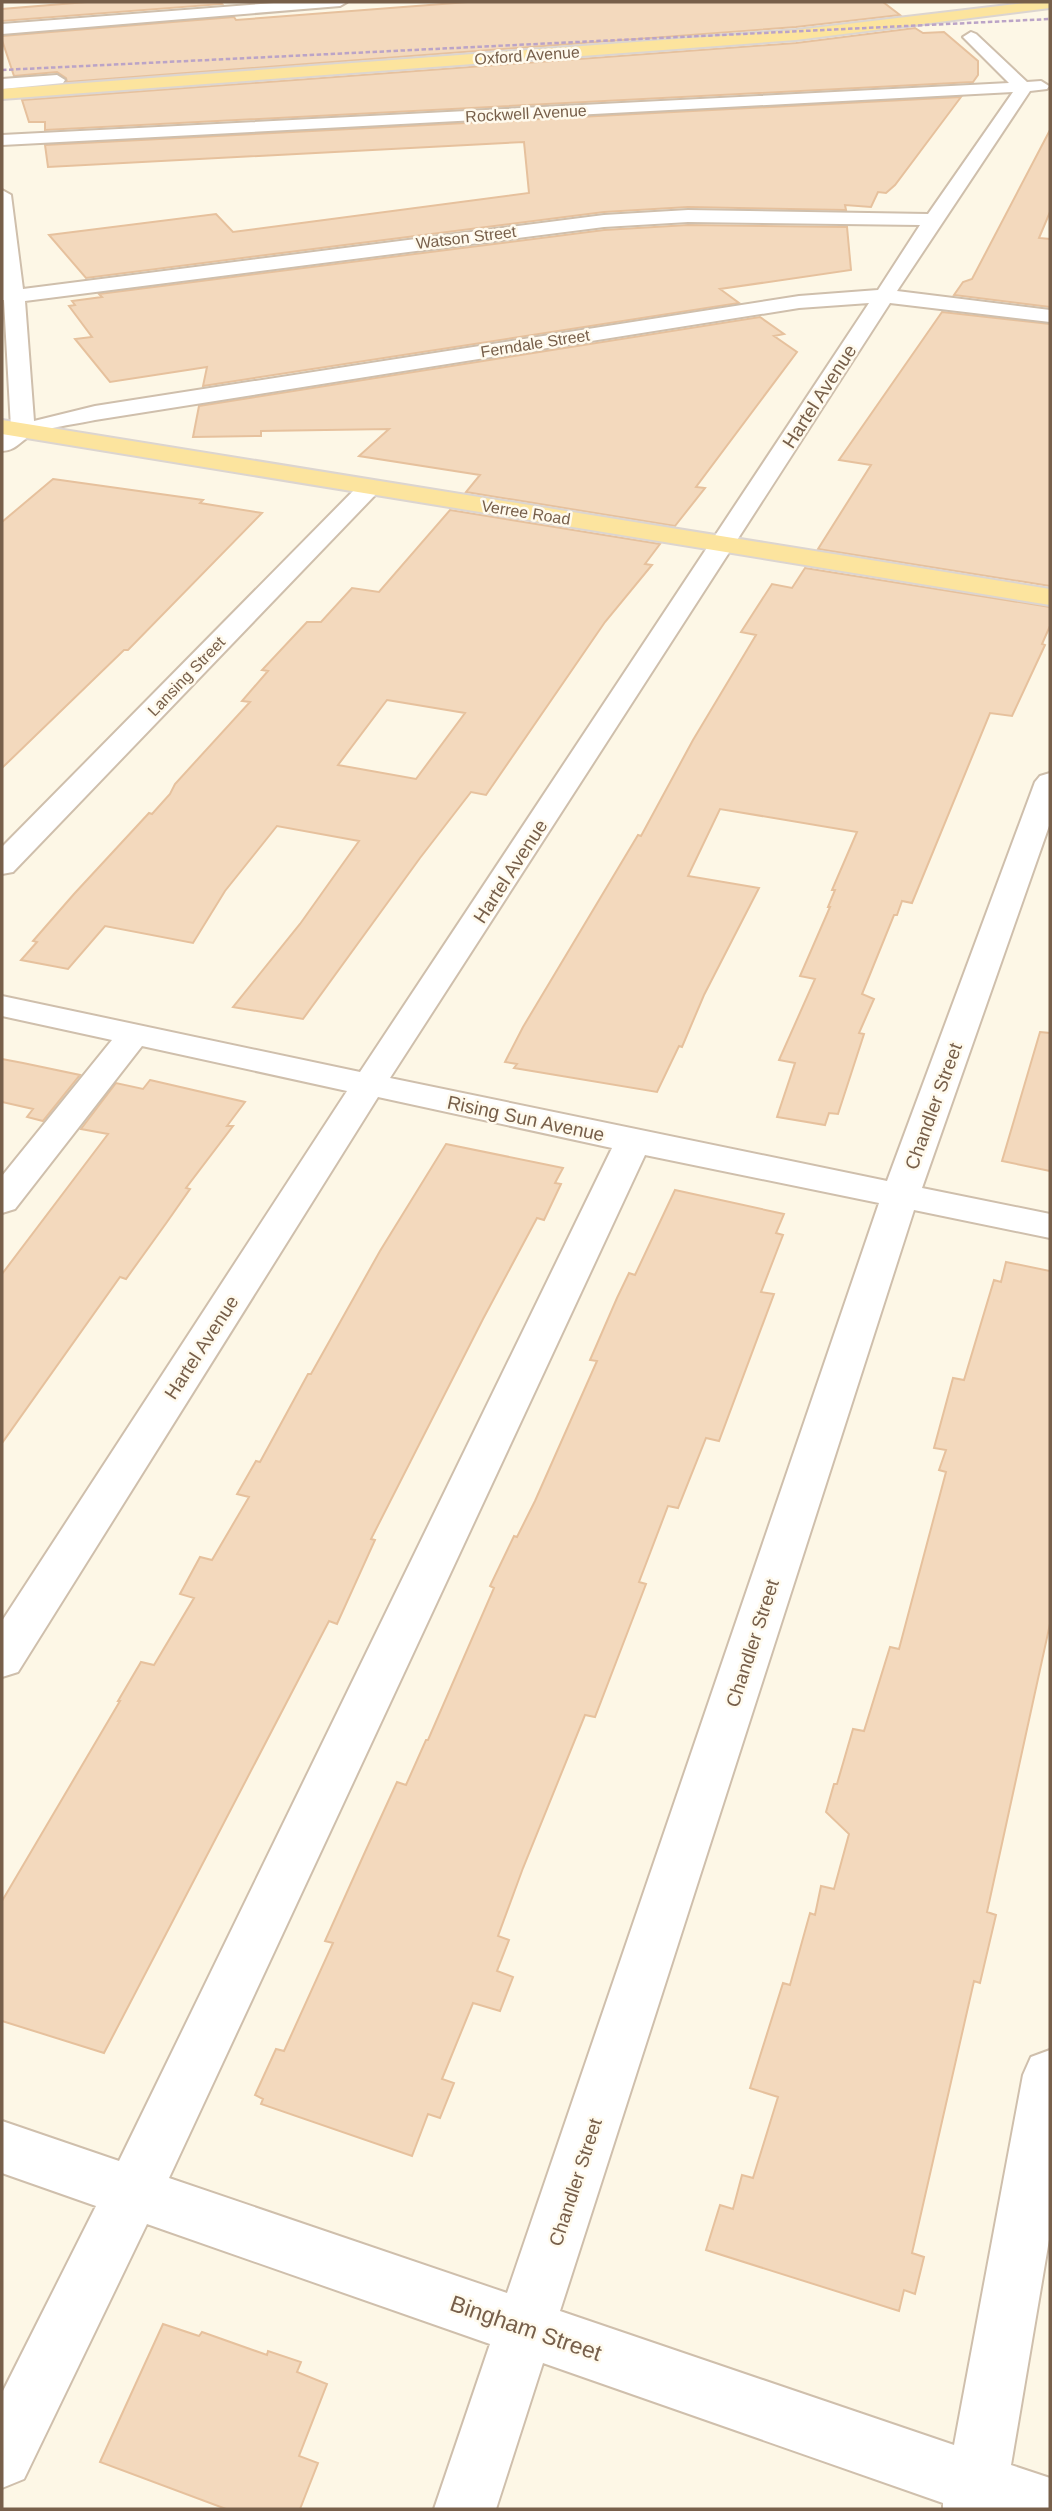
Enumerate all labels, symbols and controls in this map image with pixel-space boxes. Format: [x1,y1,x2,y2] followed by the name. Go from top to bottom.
[474,43,580,68] street label: Oxford Avenue
[465,102,587,125] street label: Rockwell Avenue
[415,223,518,252] street label: Watson Street
[479,326,591,361] street label: Ferndale Street
[778,341,861,452] street label: Hartel Avenue
[480,497,572,528] street label: Verree Road
[144,633,229,719] street label: Lansing Street
[469,816,552,927] street label: Hartel Avenue
[901,1039,966,1172] street label: Chandler Street
[445,1092,606,1145] street label: Rising Sun Avenue
[160,1292,243,1403] street label: Hartel Avenue
[722,1576,783,1710] street label: Chandler Street
[545,2115,606,2249] street label: Chandler Street
[447,2290,606,2366] street label: Bingham Street

